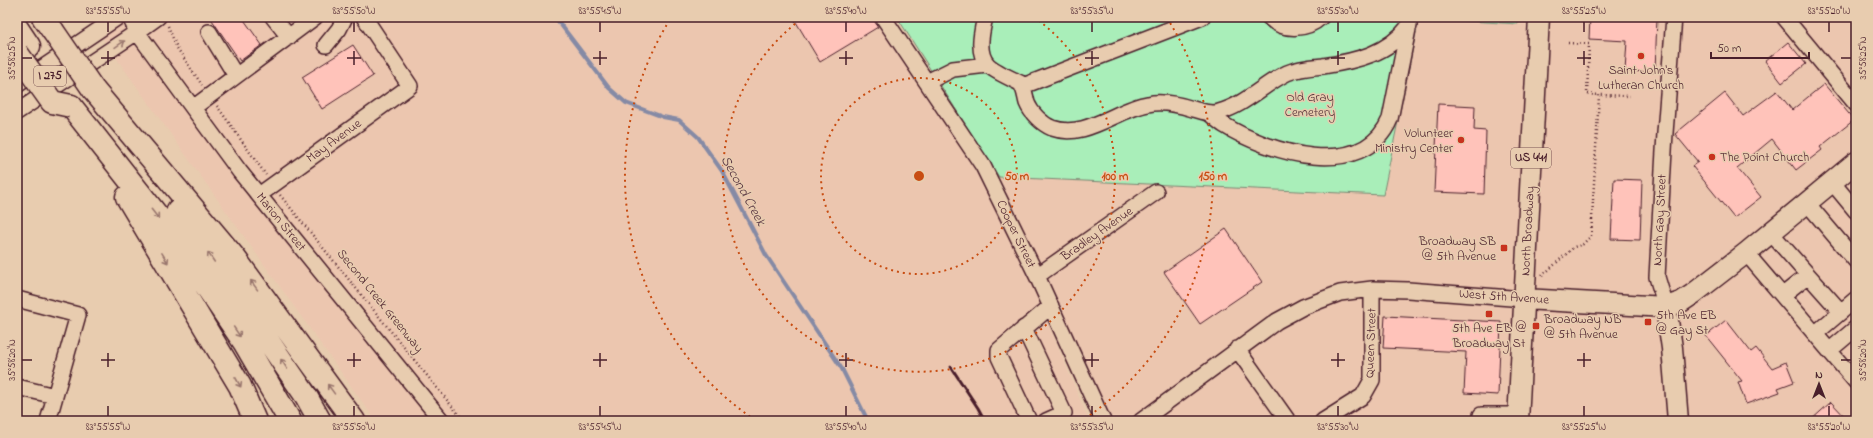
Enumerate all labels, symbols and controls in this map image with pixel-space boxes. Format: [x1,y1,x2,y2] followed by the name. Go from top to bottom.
[86,4,131,19] text: 83°55'55"W
[332,4,376,19] text: 83°55'50"W
[579,4,622,19] text: 83°55'45"W
[825,4,867,19] text: 83°55'40"W
[1071,4,1114,19] text: 83°55'35"W
[1317,4,1359,19] text: 83°55'30"W
[1562,4,1606,19] text: 83°55'25"W
[1808,4,1850,19] text: 83°55'20"W
[1711,34,1809,60] scale bar
[5,36,20,79] text: 35°58'25"N
[1856,36,1871,79] text: 35°58'25"N
[114,40,125,48] one-way arrow
[1717,40,1741,58] text: 50 m
[1636,51,1646,61] marker: Saint John's Lutheran Church
[1598,61,1684,95] place label: Saint John's Lutheran Church
[34,66,66,86] road number: I 275
[1285,88,1335,123] park label: Old Gray Cemetery
[302,114,366,168] street label: May Avenue
[1375,124,1454,159] place label: Volunteer Ministry Center
[1456,135,1466,145] marker: Volunteer Ministry Center
[1511,148,1551,168] road number: US 441
[1720,148,1809,167] place label: The Point Church
[715,152,771,231] water label: Second Creek
[1707,152,1717,162] marker: The Point Church
[1005,168,1030,186] text: 50 m
[1102,168,1129,186] text: 100 m
[1199,168,1228,186] text: 150 m
[912,169,926,183] centre of rings
[1648,173,1673,266] street label: North Gay Street
[1516,186,1541,276] street label: North Broadway
[251,189,311,256] street label: Marion Street
[991,197,1041,272] street label: Cooper Street
[1056,202,1138,267] street label: Bradley Avenue
[151,208,160,219] one-way arrow
[1418,232,1496,266] place label: Broadway SB @ 5th Avenue
[1499,243,1509,253] marker: Broadway SB @ 5th Avenue
[331,245,428,358] street label: Second Creek Greenway
[161,252,169,264] one-way arrow
[207,252,215,263] one-way arrow
[250,279,258,290] one-way arrow
[1458,284,1550,310] street label: West 5th Avenue
[1656,306,1717,341] place label: 5th Ave EB @ Gay St
[1360,307,1382,378] street label: Queen Street
[1484,309,1494,319] marker: 5th Ave EB @ Broadway St
[1543,310,1622,344] place label: Broadway NB @ 5th Avenue
[1643,317,1653,327] marker: 5th Ave EB @ Gay St
[1452,319,1526,354] place label: 5th Ave EB @ Broadway St
[1531,321,1541,331] marker: Broadway NB @ 5th Avenue
[233,326,241,337] one-way arrow
[5,339,20,381] text: 35°58'20"N
[1856,339,1871,381] text: 35°58'20"N
[280,359,288,370] one-way arrow
[1799,364,1839,404] north arrow
[1815,367,1823,383] text: N
[234,376,242,388] one-way arrow
[327,384,335,395] one-way arrow
[86,420,131,435] text: 83°55'55"W
[332,420,376,435] text: 83°55'50"W
[579,420,622,435] text: 83°55'45"W
[825,420,867,435] text: 83°55'40"W
[1071,420,1114,435] text: 83°55'35"W
[1317,420,1359,435] text: 83°55'30"W
[1562,420,1606,435] text: 83°55'25"W
[1808,420,1850,435] text: 83°55'20"W

